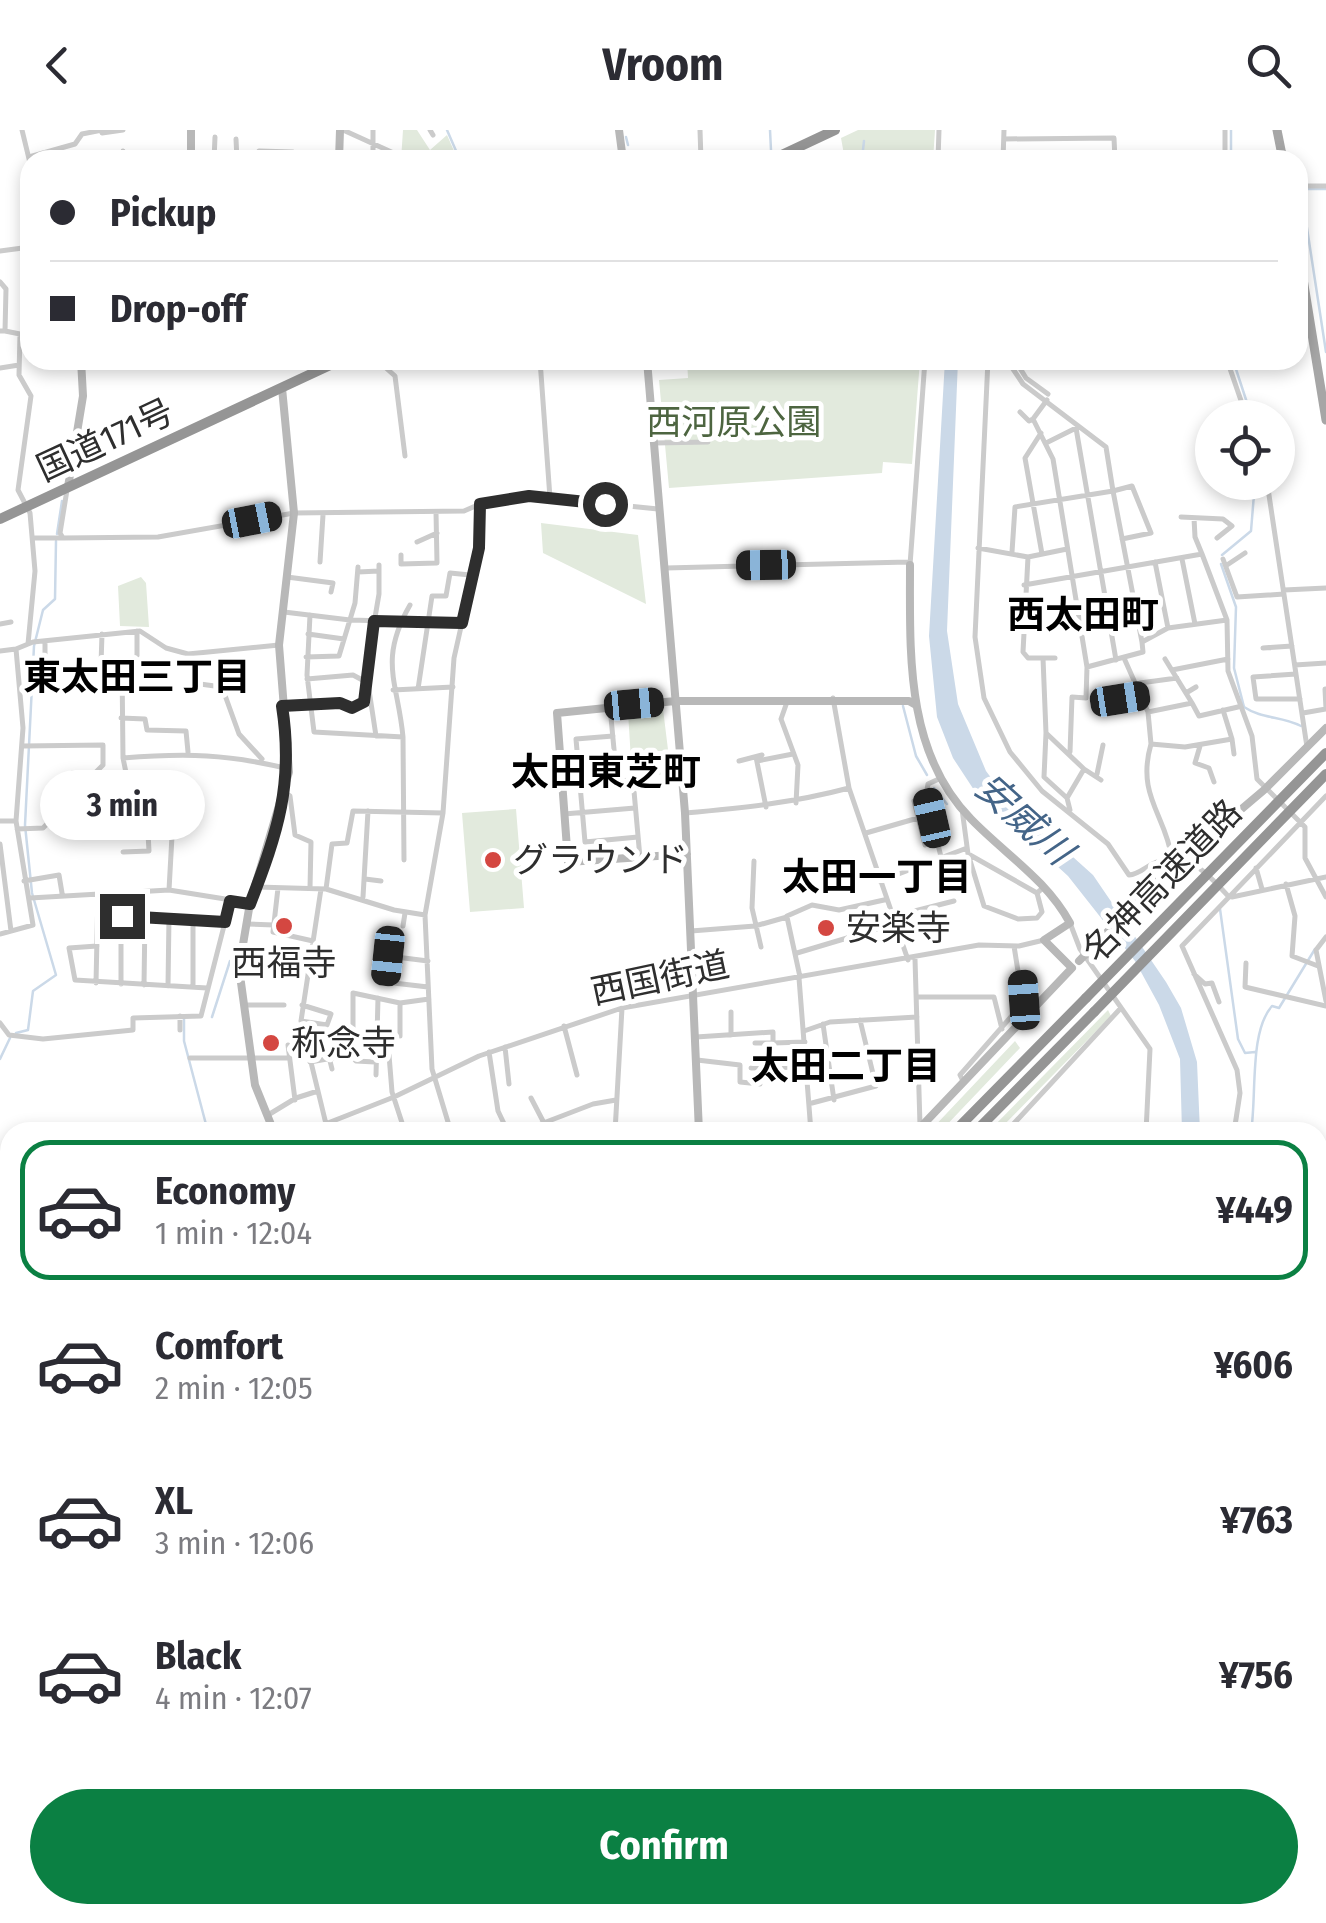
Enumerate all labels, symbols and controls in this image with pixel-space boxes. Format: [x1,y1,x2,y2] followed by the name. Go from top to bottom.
[30,38,85,93] icon: back
[603,38,723,92] text: Vroom
[1241,38,1296,93] icon: search
[110,190,216,236] text: Pickup
[110,286,246,332] text: Drop-off
[30,390,180,490] street label: 国道171号
[1195,400,1295,500] map controls
[1195,400,1295,500] button: locate
[646,401,822,443] park label: 西河原公園
[583,482,628,527] route start
[220,500,284,540] car
[736,549,796,581] car
[1007,592,1159,638] district label: 西太田町
[23,654,251,700] district label: 東太田三丁目
[1088,679,1152,719] car
[603,686,665,722] car
[511,749,701,795] district label: 太田東芝町
[966,764,1085,877] water label: 安威川
[39,771,204,841] callout: 3 min
[911,785,953,851] car
[87,786,158,824] text: 3 min
[1074,791,1250,971] street label: 名神高速道路
[513,839,688,881] place label: グラウンド
[482,849,504,871] marker: グラウンド
[782,854,972,900] district label: 太田一丁目
[100,894,145,939] route end
[846,907,951,949] place label: 安楽寺
[273,915,295,937] marker: 西福寺
[815,917,837,939] marker: 安楽寺
[370,925,406,987] car
[231,942,337,984] place label: 西福寺
[587,943,733,1013] street label: 西国街道
[1007,969,1041,1031] car
[291,1022,396,1064] place label: 称念寺
[260,1032,282,1054] marker: 称念寺
[751,1043,941,1089] district label: 太田二丁目
[35,1165,125,1255] icon: car
[155,1168,295,1214] text: Economy
[1216,1187,1293,1233] text: ¥449
[155,1214,312,1252] text: 1 min · 12:04
[35,1320,125,1410] icon: car
[155,1323,283,1369] text: Comfort
[1214,1342,1293,1388] text: ¥606
[155,1369,313,1407] text: 2 min · 12:05
[35,1475,125,1565] icon: car
[155,1478,193,1524] text: XL
[1220,1497,1293,1543] text: ¥763
[155,1524,314,1562] text: 3 min · 12:06
[35,1630,125,1720] icon: car
[155,1633,241,1679] text: Black
[1219,1652,1293,1698] text: ¥756
[155,1679,312,1717] text: 4 min · 12:07
[30,1789,1298,1904] button: Confirm

